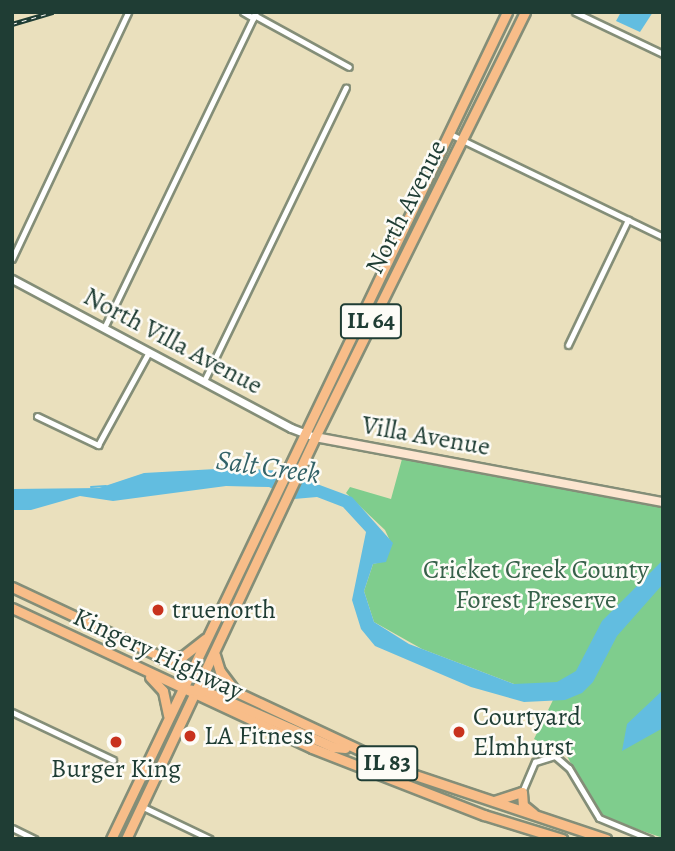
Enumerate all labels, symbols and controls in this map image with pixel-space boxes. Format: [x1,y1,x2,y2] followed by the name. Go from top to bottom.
[359,135,453,279] street label: North Avenue
[78,281,268,401] street label: North Villa Avenue
[340,300,402,342] road number: IL 64
[360,409,492,463] street label: Villa Avenue
[214,443,322,491] water label: Salt Creek
[423,554,649,616] park label: Cricket Creek County Forest Preserve
[172,594,276,626] place label: truenorth
[68,601,248,707] street label: Kingery Highway
[150,602,166,618] marker: truenorth
[473,701,581,762] place label: Courtyard Elmhurst
[204,720,314,752] place label: LA Fitness
[451,724,467,740] marker: Courtyard Elmhurst
[182,728,198,744] marker: LA Fitness
[108,734,124,750] marker: Burger King
[356,742,418,784] road number: IL 83
[51,753,181,785] place label: Burger King

